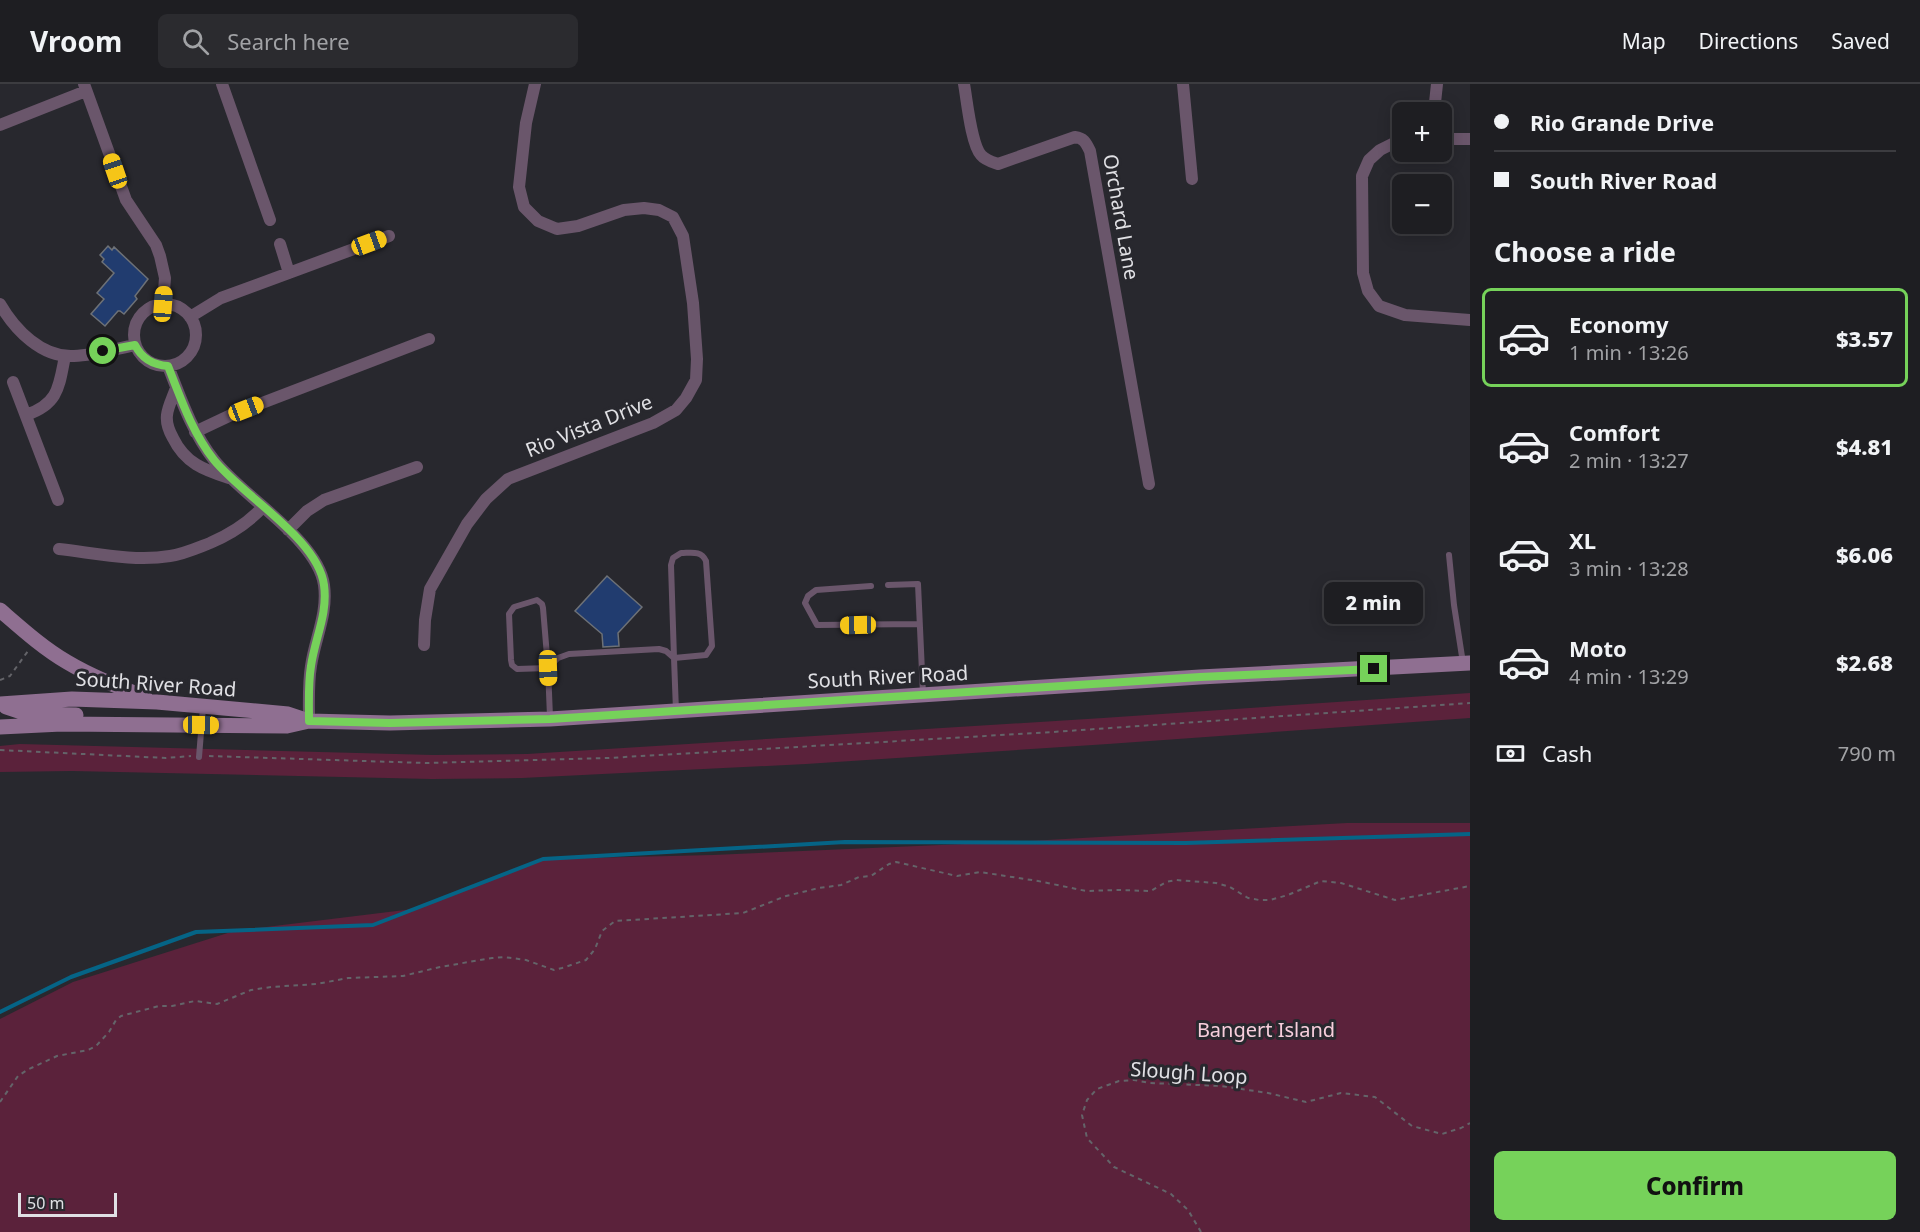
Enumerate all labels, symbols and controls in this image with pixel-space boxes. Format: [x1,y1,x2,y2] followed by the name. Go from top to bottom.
[158,14,578,68] search box
[30,22,122,60] text: Vroom
[179,25,212,58] icon: search
[227,26,350,56] text: Search here
[1622,27,1666,55] text: Map
[1699,27,1798,55] text: Directions
[1831,27,1890,55] text: Saved
[1392,102,1452,234] map controls
[1392,102,1452,162] button: +
[1530,107,1714,137] text: Rio Grande Drive
[101,151,129,191] car
[1097,152,1146,282] street label: Orchard Lane
[1530,165,1717,195] text: South River Road
[1392,174,1452,234] button: −
[349,228,389,258] car
[1494,233,1676,270] text: Choose a ride
[153,285,173,323] car
[1569,309,1668,339] text: Economy
[1497,311,1551,365] icon: car
[1836,323,1893,353] text: $3.57
[89,337,116,364] route start
[1569,339,1689,366] text: 1 min · 13:26
[521,388,656,463] street label: Rio Vista Drive
[226,394,266,424] car
[1569,417,1660,447] text: Comfort
[1497,419,1551,473] icon: car
[1836,431,1893,461] text: $4.81
[1569,447,1689,474] text: 2 min · 13:27
[1569,525,1596,555] text: XL
[1497,527,1551,581] icon: car
[1836,539,1893,569] text: $6.06
[1569,555,1689,582] text: 3 min · 13:28
[1324,582,1424,624] callout: 2 min
[1346,589,1401,616] text: 2 min
[840,616,876,634] car
[1569,633,1627,663] text: Moto
[1497,635,1551,689] icon: car
[1836,647,1893,677] text: $2.68
[538,650,558,686] car
[1360,655,1387,682] route end
[807,659,969,694] street label: South River Road
[1569,663,1689,690] text: 4 min · 13:29
[75,664,237,703] street label: South River Road
[183,716,219,734] car
[1494,737,1527,770] icon: cash
[1542,738,1592,768] text: Cash
[1838,740,1896,767] text: 790 m
[1197,1016,1335,1043] park label: Bangert Island
[1130,1055,1249,1090] street label: Slough Loop
[1494,1151,1896,1220] button: Confirm
[18,1190,117,1218] scale bar
[27,1192,64,1214] text: 50 m

